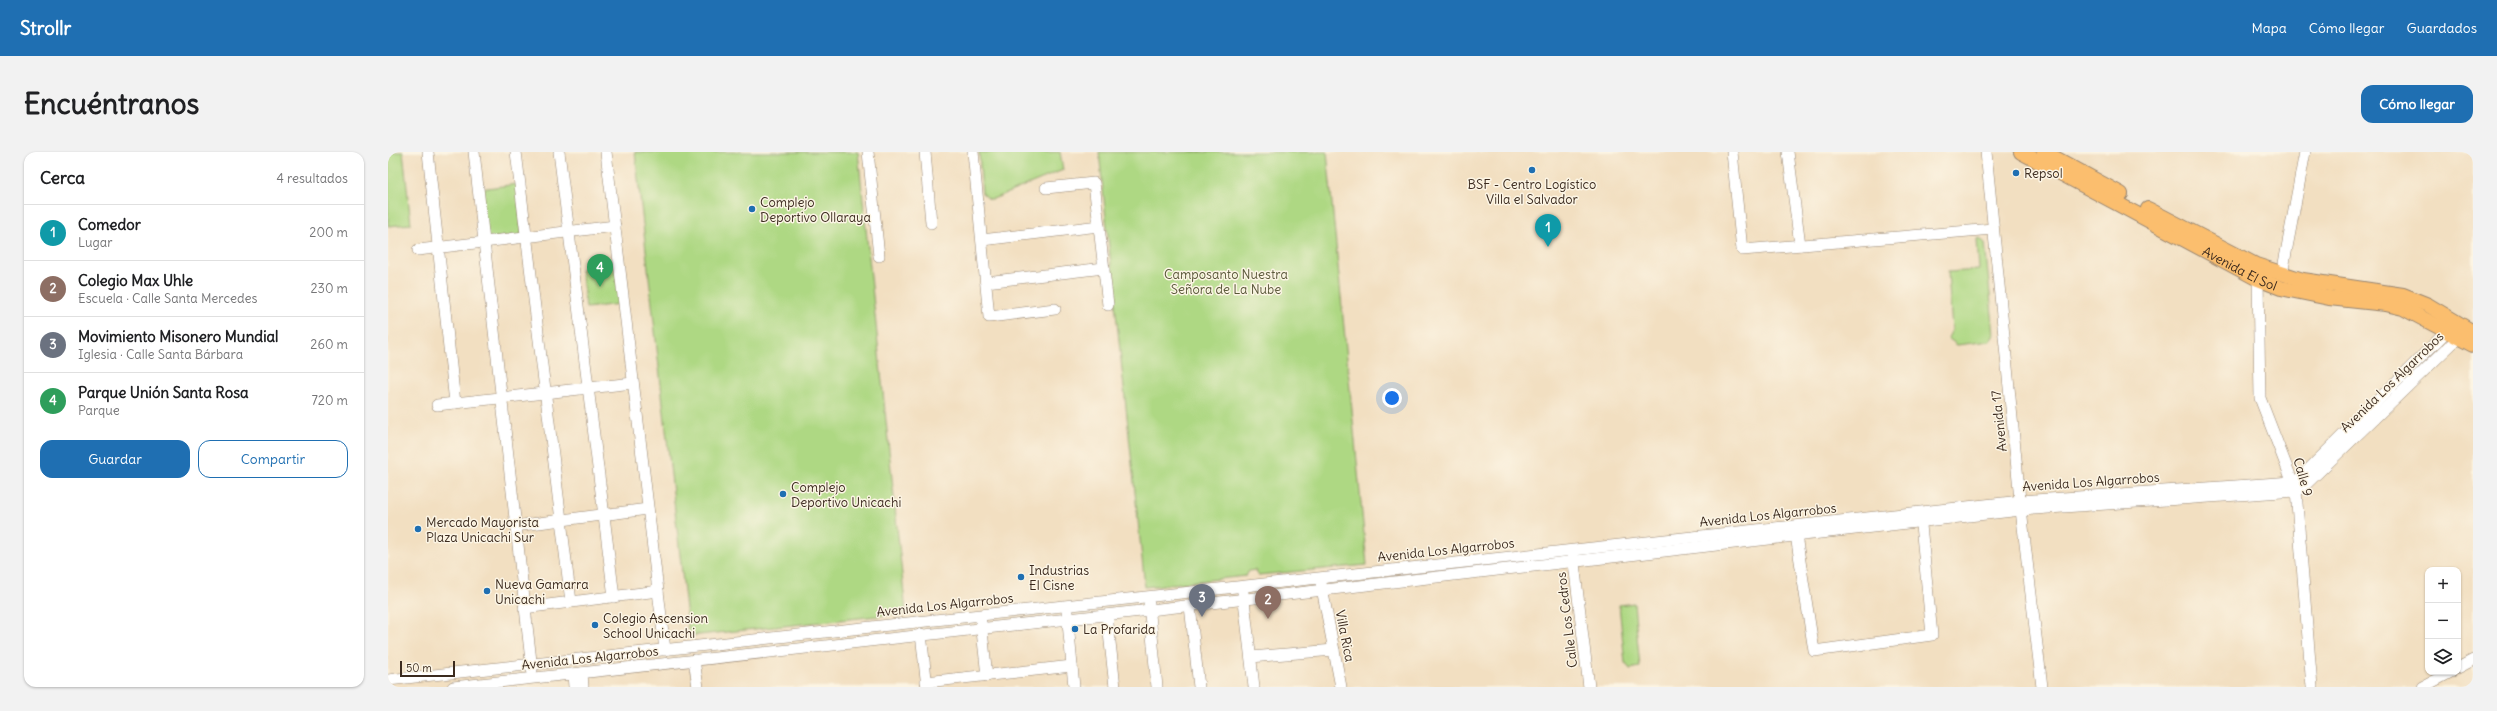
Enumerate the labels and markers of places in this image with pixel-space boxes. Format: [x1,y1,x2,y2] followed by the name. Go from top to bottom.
[1527,165,1537,175] marker: BSF - Centro Logístico Villa el Salvador
[2024,165,2063,182] place label: Repsol
[2011,168,2021,178] marker: Repsol
[1468,176,1596,208] place label: BSF - Centro Logístico Villa el Salvador
[760,194,871,226] place label: Complejo Deportivo Ollaraya
[747,204,757,214] marker: Complejo Deportivo Ollaraya
[1535,214,1561,247] pin: 1
[587,254,613,287] pin: 4
[791,479,901,511] place label: Complejo Deportivo Unicachi
[778,489,788,499] marker: Complejo Deportivo Unicachi
[426,514,539,546] place label: Mercado Mayorista Plaza Unicachi Sur
[413,524,423,534] marker: Mercado Mayorista Plaza Unicachi Sur
[1029,562,1089,594] place label: Industrias El Cisne
[1016,572,1026,582] marker: Industrias El Cisne
[495,576,589,608] place label: Nueva Gamarra Unicachi
[1189,584,1215,617] pin: 3
[482,586,492,596] marker: Nueva Gamarra Unicachi
[1255,586,1281,619] pin: 2
[603,610,709,642] place label: Colegio Ascension School Unicachi
[590,620,600,630] marker: Colegio Ascension School Unicachi
[1083,621,1156,638] place label: La Profarida
[1070,624,1080,634] marker: La Profarida

